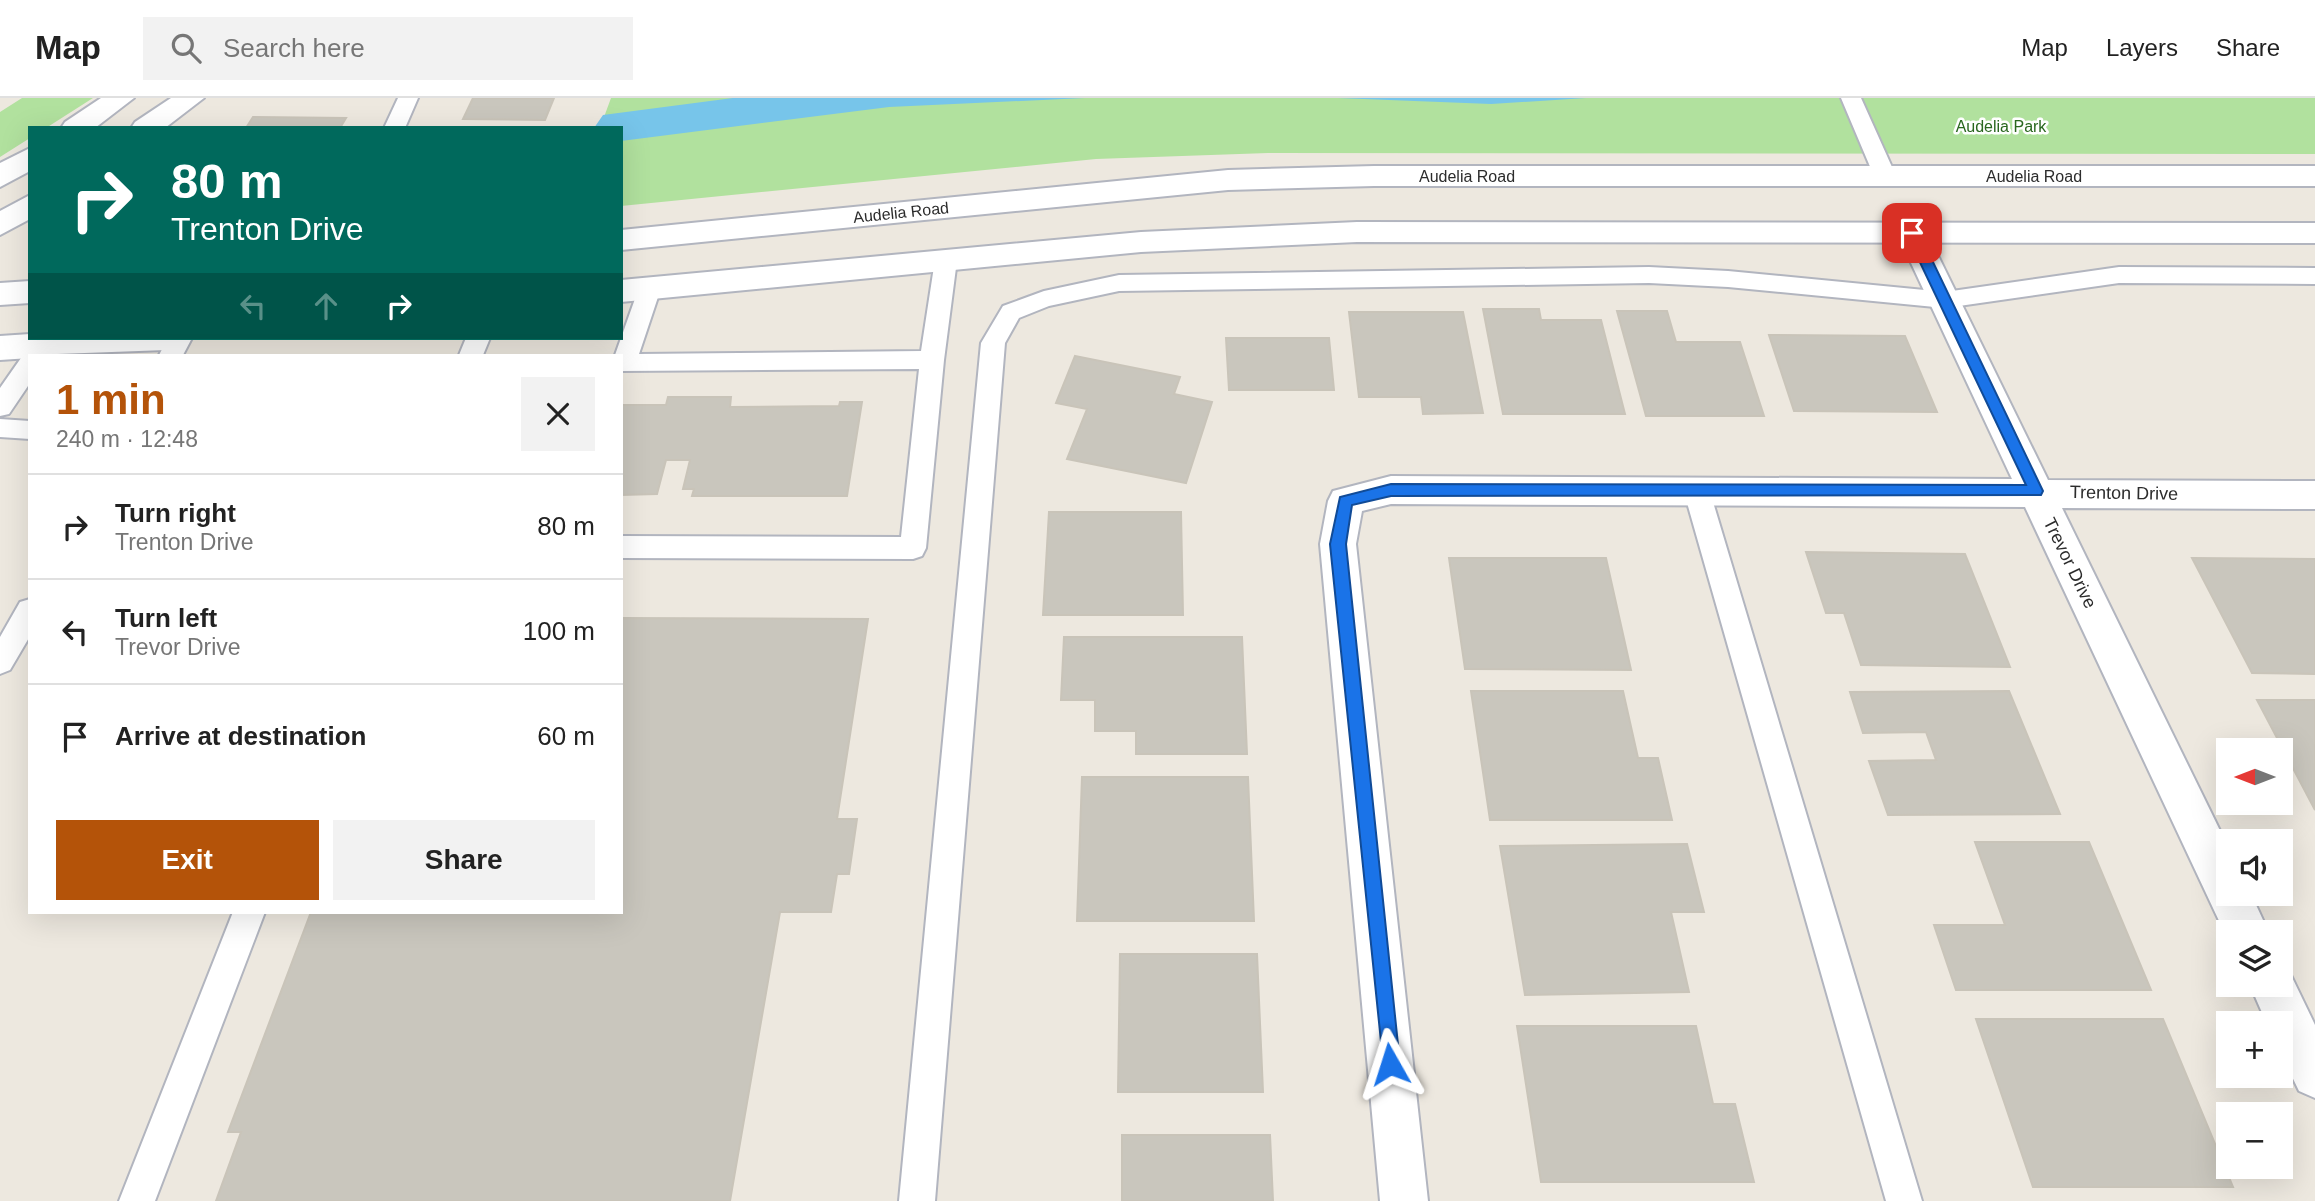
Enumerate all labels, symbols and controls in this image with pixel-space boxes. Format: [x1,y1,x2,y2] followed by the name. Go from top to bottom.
[143,17,633,80] search box
[35,29,101,66] text: Map
[167,29,205,67] icon: search
[223,33,365,63] text: Search here
[2021,34,2068,61] text: Map
[2106,34,2178,61] text: Layers
[2216,34,2280,61] text: Share
[1956,118,2047,135] park label: Audelia Park
[56,154,147,245] icon: right
[171,154,283,208] text: 80 m
[1419,168,1515,185] street label: Audelia Road
[1986,168,2082,185] street label: Audelia Road
[852,199,950,226] street label: Audelia Road
[1882,203,1942,263] pin
[171,211,364,247] text: Trenton Drive
[1893,214,1931,252] icon: arrive
[234,287,272,325] icon: left
[307,287,345,325] icon: ahead
[380,287,418,325] icon: right
[56,376,166,423] text: 1 min
[521,377,595,451] button: close
[56,426,198,452] text: 240 m · 12:48
[2070,482,2178,504] street label: Trenton Drive
[115,498,236,528] text: Turn right
[56,508,94,546] icon: right
[537,511,595,541] text: 80 m
[2039,514,2101,612] street label: Trevor Drive
[115,529,253,555] text: Trenton Drive
[115,603,217,633] text: Turn left
[56,613,94,651] icon: left
[523,616,595,646] text: 100 m
[115,634,241,660] text: Trevor Drive
[56,718,94,756] icon: arrive
[115,721,366,751] text: Arrive at destination
[537,721,595,751] text: 60 m
[2216,738,2292,816] north arrow
[2216,738,2293,1179] map controls
[56,820,319,900] button: Exit
[333,820,595,900] button: Share
[2216,829,2293,906] button: sound
[2216,920,2293,997] button: layers
[2216,1011,2293,1088] button: +
[1353,1027,1427,1101] position arrow
[2216,1102,2293,1179] button: −

